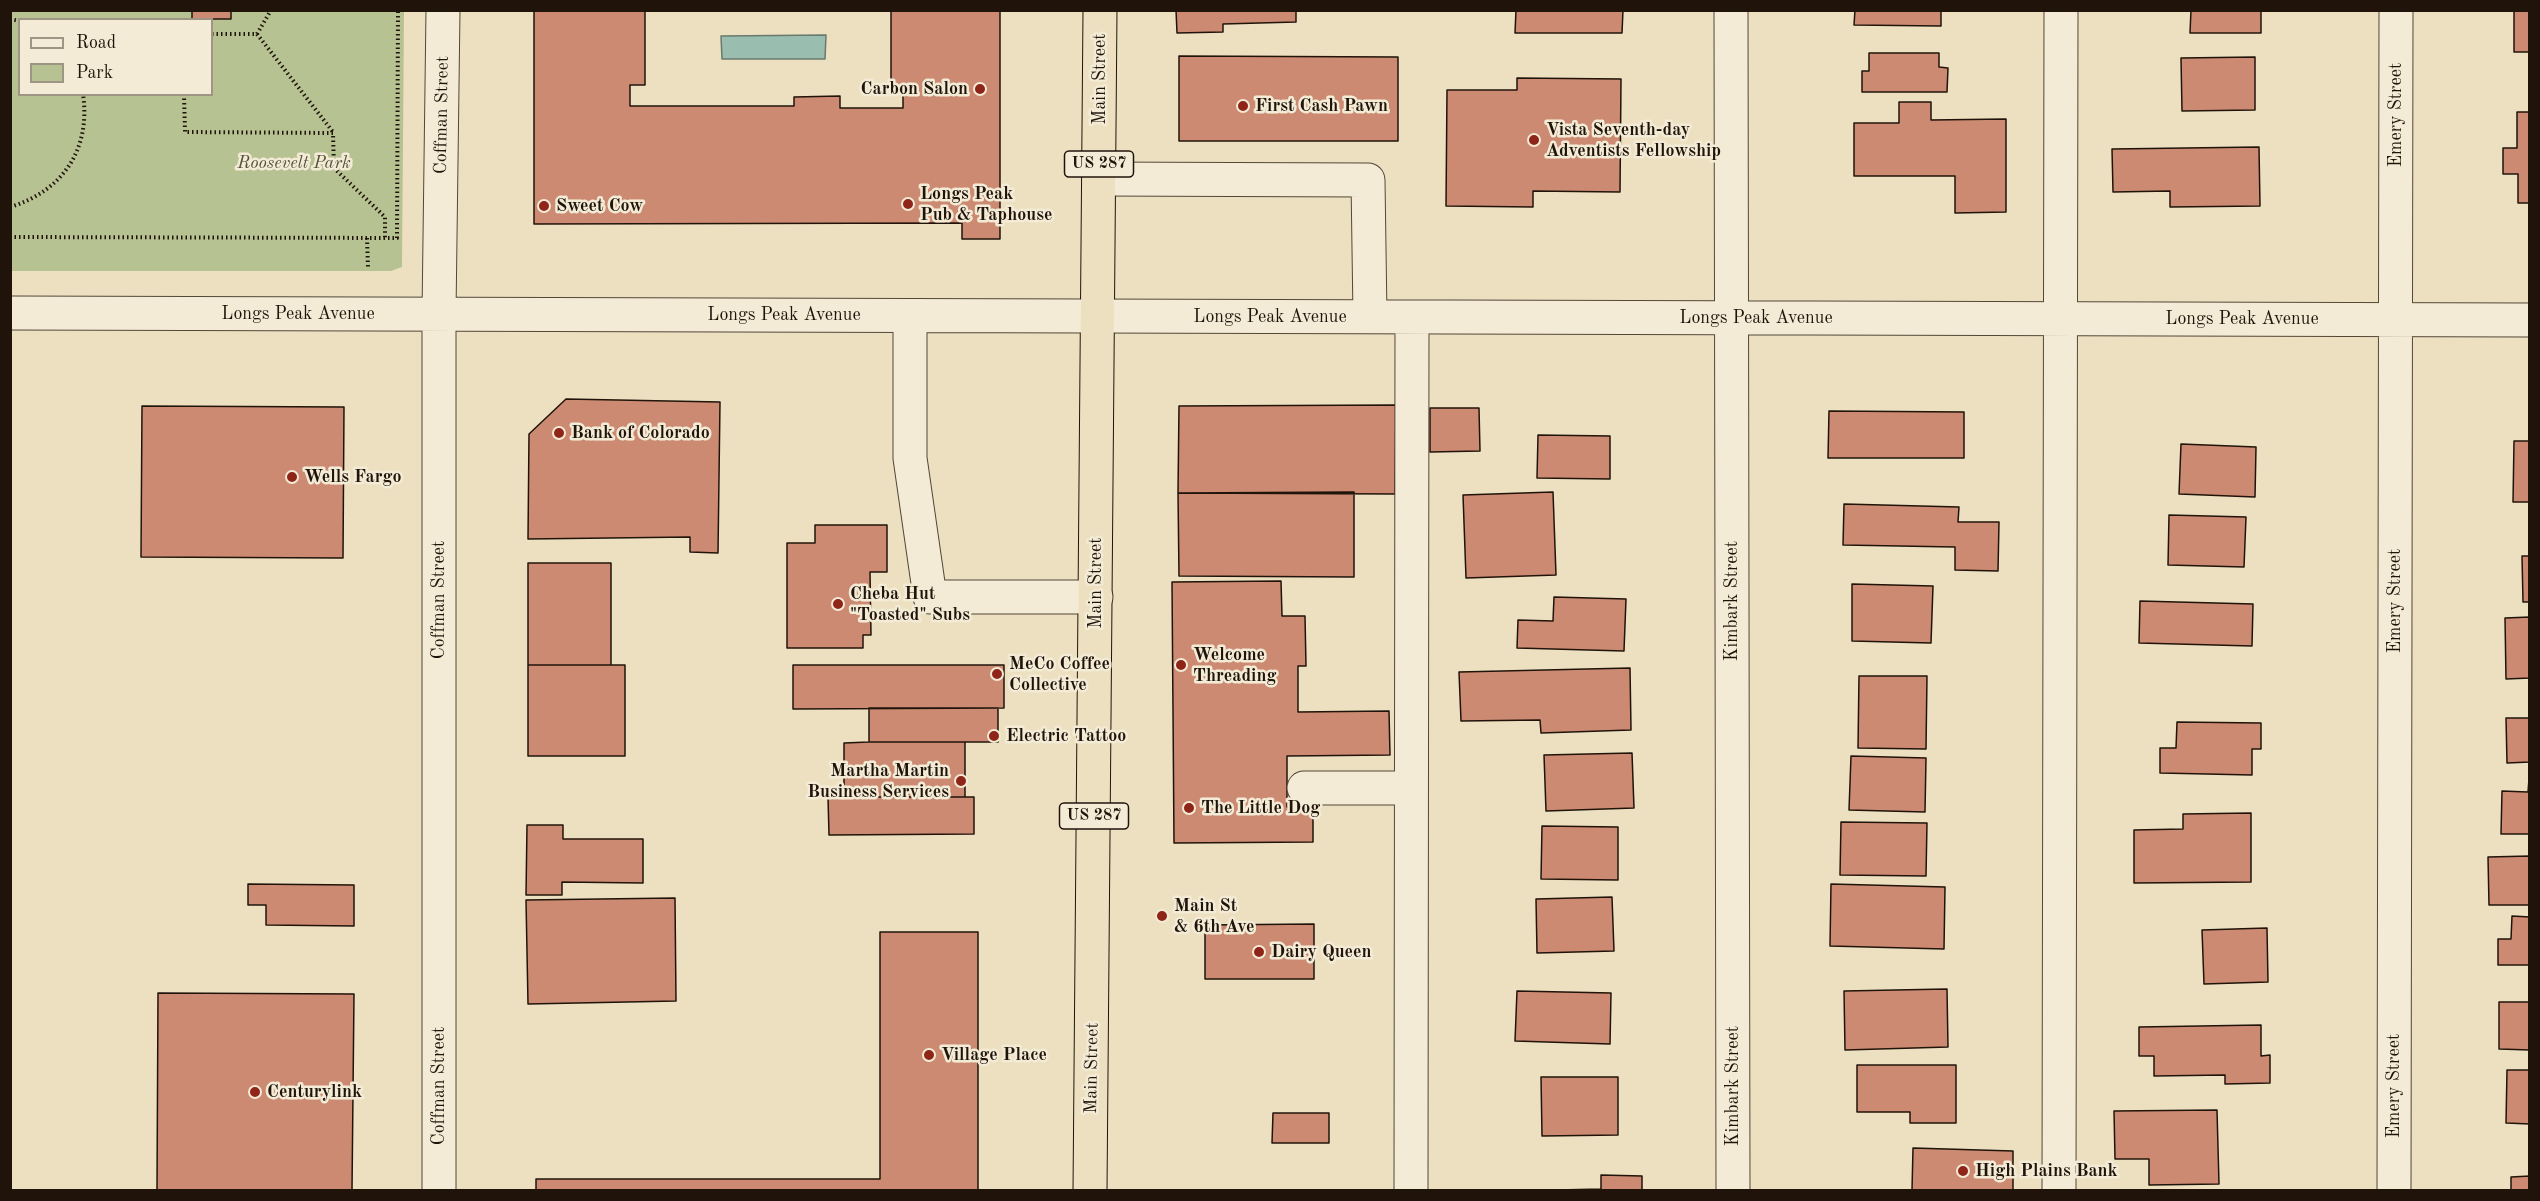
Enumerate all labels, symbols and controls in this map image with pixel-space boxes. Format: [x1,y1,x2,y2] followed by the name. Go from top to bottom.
[18,18,213,96] legend
[1089,33,1111,125] street label: Main Street
[76,34,116,52] text: Road
[430,56,454,174] street label: Coffman Street
[2385,63,2407,167] street label: Emery Street
[76,64,113,82] text: Park
[861,78,968,100] place label: Carbon Salon
[973,82,987,96] marker: Carbon Salon
[1255,95,1388,117] place label: First Cash Pawn
[1236,99,1250,113] marker: First Cash Pawn
[1546,119,1721,162] place label: Vista Seventh-day Adventists Fellowship
[1527,133,1541,147] marker: Vista Seventh-day Adventists Fellowship
[1064,151,1134,177] road number: US 287
[237,152,351,174] park label: Roosevelt Park
[920,183,1052,226] place label: Longs Peak Pub & Taphouse
[556,195,643,217] place label: Sweet Cow
[901,197,915,211] marker: Longs Peak Pub & Taphouse
[537,199,551,213] marker: Sweet Cow
[221,303,375,325] street label: Longs Peak Avenue
[707,304,861,326] street label: Longs Peak Avenue
[1193,306,1347,328] street label: Longs Peak Avenue
[1679,307,1833,329] street label: Longs Peak Avenue
[2165,308,2319,330] street label: Longs Peak Avenue
[571,422,710,444] place label: Bank of Colorado
[552,426,566,440] marker: Bank of Colorado
[304,466,401,488] place label: Wells Fargo
[285,470,299,484] marker: Wells Fargo
[1085,537,1107,629] street label: Main Street
[428,541,450,659] street label: Coffman Street
[1721,541,1743,661] street label: Kimbark Street
[2384,549,2406,653] street label: Emery Street
[850,583,970,626] place label: Cheba Hut "Toasted" Subs
[831,597,845,611] marker: Cheba Hut "Toasted" Subs
[1193,644,1276,686] place label: Welcome Threading
[1009,653,1110,696] place label: MeCo Coffee Collective
[1174,658,1188,672] marker: Welcome Threading
[990,667,1004,681] marker: MeCo Coffee Collective
[1006,725,1126,747] place label: Electric Tattoo
[987,729,1001,743] marker: Electric Tattoo
[807,760,949,802] place label: Martha Martin Business Services
[954,774,968,788] marker: Martha Martin Business Services
[1201,797,1320,819] place label: The Little Dog
[1182,801,1196,815] marker: The Little Dog
[1060,803,1128,829] road number: US 287
[1174,895,1254,938] place label: Main St & 6th Ave
[1155,909,1169,923] marker: Main St & 6th Ave
[1271,941,1372,963] place label: Dairy Queen
[1252,945,1266,959] marker: Dairy Queen
[1080,1022,1104,1114] street label: Main Street
[1722,1026,1744,1146] street label: Kimbark Street
[428,1027,450,1145] street label: Coffman Street
[2383,1034,2405,1138] street label: Emery Street
[941,1044,1047,1066] place label: Village Place
[922,1048,936,1062] marker: Village Place
[267,1081,362,1103] place label: Centurylink
[248,1085,262,1099] marker: Centurylink
[1975,1160,2118,1182] place label: High Plains Bank
[1956,1164,1970,1178] marker: High Plains Bank

